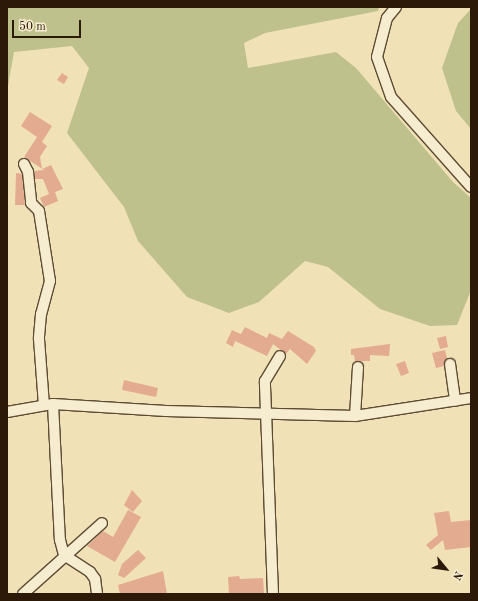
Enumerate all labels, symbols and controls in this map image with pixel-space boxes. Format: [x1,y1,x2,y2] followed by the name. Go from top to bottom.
[14,12,83,38] scale bar
[19,21,46,33] text: 50 m
[426,549,466,589] north arrow
[450,569,464,581] text: N

